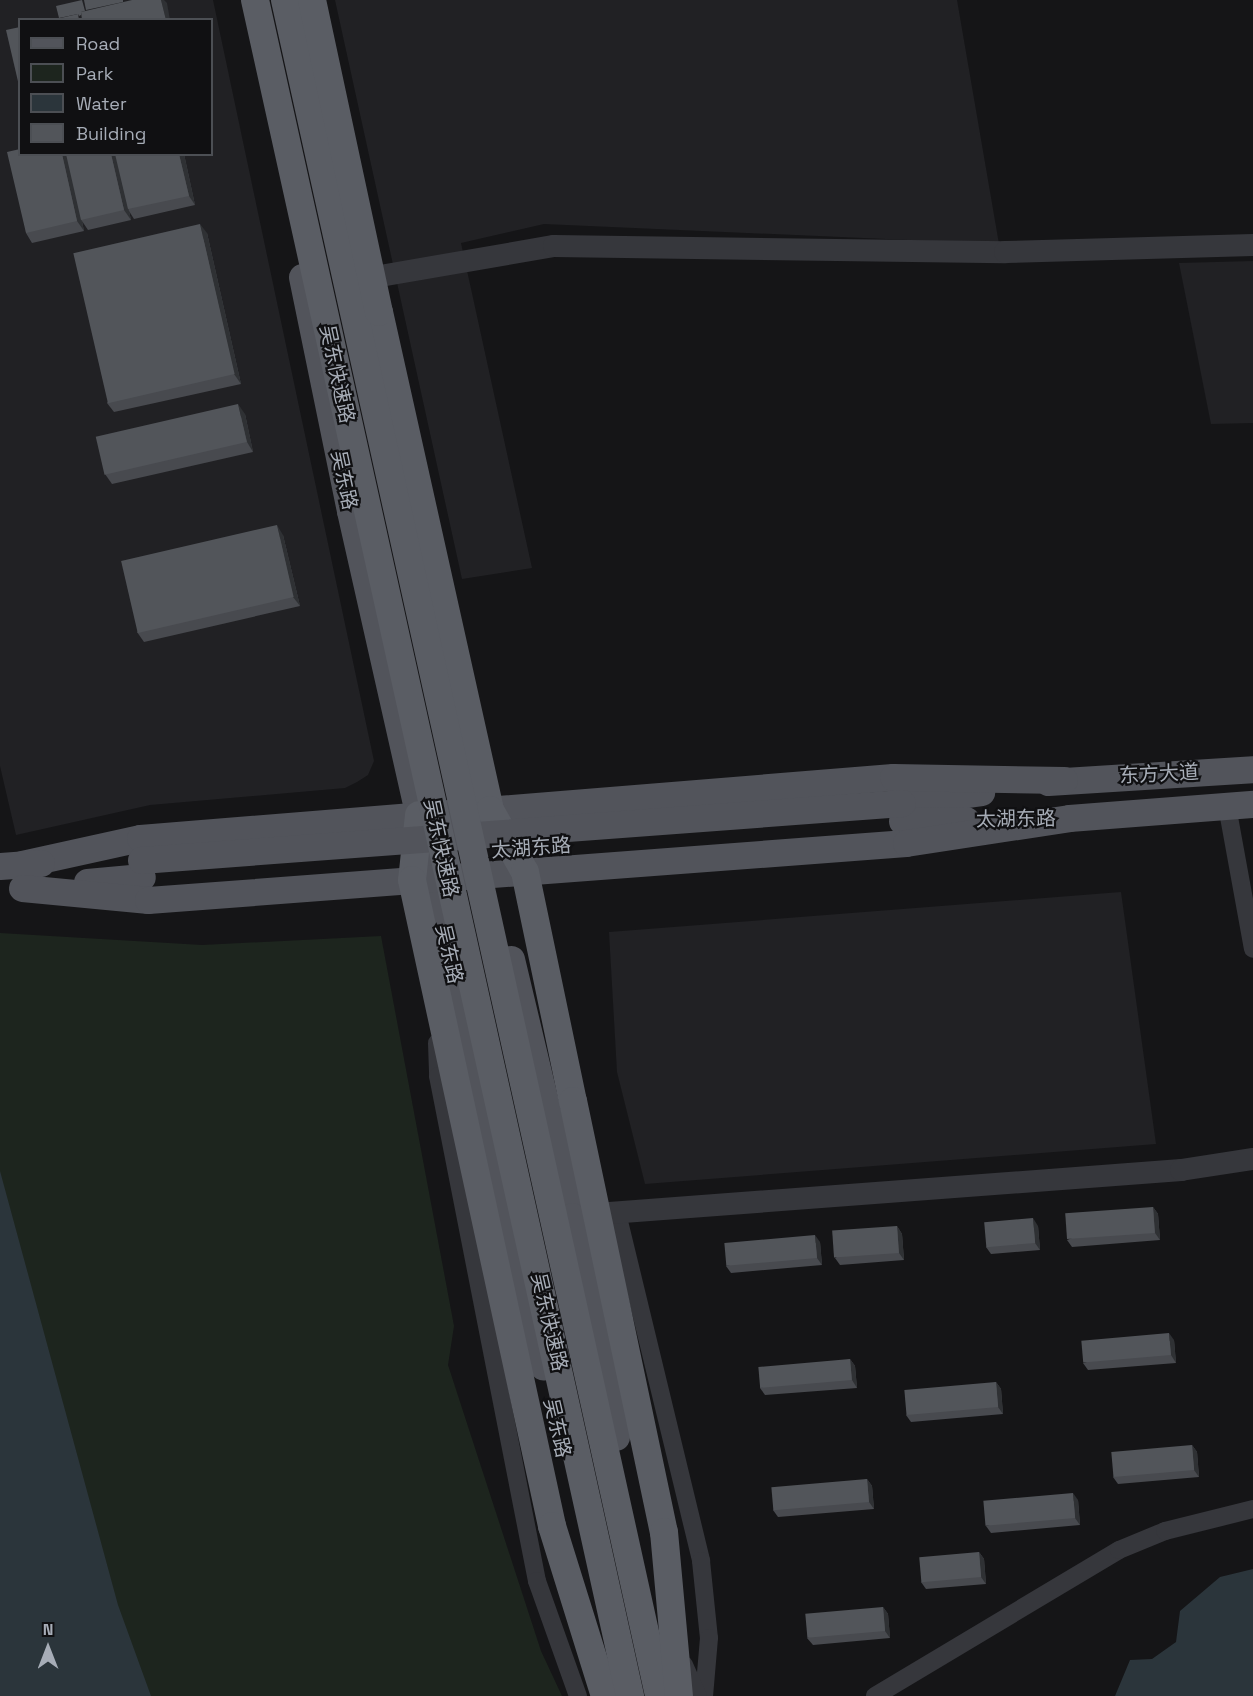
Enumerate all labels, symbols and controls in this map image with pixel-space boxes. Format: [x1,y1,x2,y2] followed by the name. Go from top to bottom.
[18,18,213,156] legend
[76,32,120,55] text: Road
[76,62,113,85] text: Park
[76,92,127,115] text: Water
[76,122,146,145] text: Building
[315,323,359,425] street label: 吴东快速路
[326,448,362,512] street label: 吴东路
[1118,760,1200,788] street label: 东方大道
[419,797,463,899] street label: 吴东快速路
[976,806,1056,832] street label: 太湖东路
[490,833,572,863] street label: 太湖东路
[431,922,467,986] street label: 吴东路
[526,1271,572,1373] street label: 吴东快速路
[539,1396,575,1460] street label: 吴东路
[18,1618,78,1678] north arrow
[43,1619,53,1640] text: N

